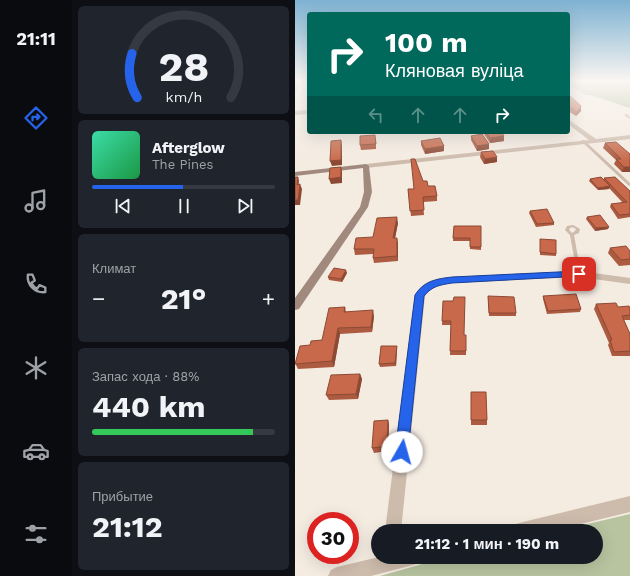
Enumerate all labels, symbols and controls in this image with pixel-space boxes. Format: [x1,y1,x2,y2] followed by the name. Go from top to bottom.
[385,26,468,59] text: 100 m
[16,28,56,49] text: 21:11
[319,28,371,80] icon: right
[158,42,209,91] text: 28
[385,60,524,81] text: Кляновая вуліца
[165,89,202,105] text: km/h
[22,104,50,132] icon: directions
[365,104,387,126] icon: left
[407,104,429,126] icon: ahead
[449,104,471,126] icon: ahead
[491,104,513,126] icon: right
[152,139,225,157] text: Afterglow
[152,157,213,172] text: The Pines
[22,187,50,215] icon: music
[112,195,134,217] icon: previous
[173,195,195,217] icon: pause
[234,195,256,217] icon: next
[562,257,596,291] pin
[92,261,136,276] text: Климат
[568,263,590,285] icon: arrive
[22,270,50,298] icon: phone
[161,281,206,316] text: 21°
[92,286,105,311] text: −
[262,286,275,311] text: +
[22,354,50,382] icon: climate
[92,369,199,384] text: Запас хода · 88%
[92,389,206,424] text: 440 km
[381,431,423,473] position arrow
[22,437,50,465] icon: car
[92,489,153,504] text: Прибытие
[92,509,163,544] text: 21:12
[307,512,359,564] speed limit sign: 30
[22,520,50,548] icon: filters
[415,535,559,553] text: 21:12 · 1 мин · 190 m

